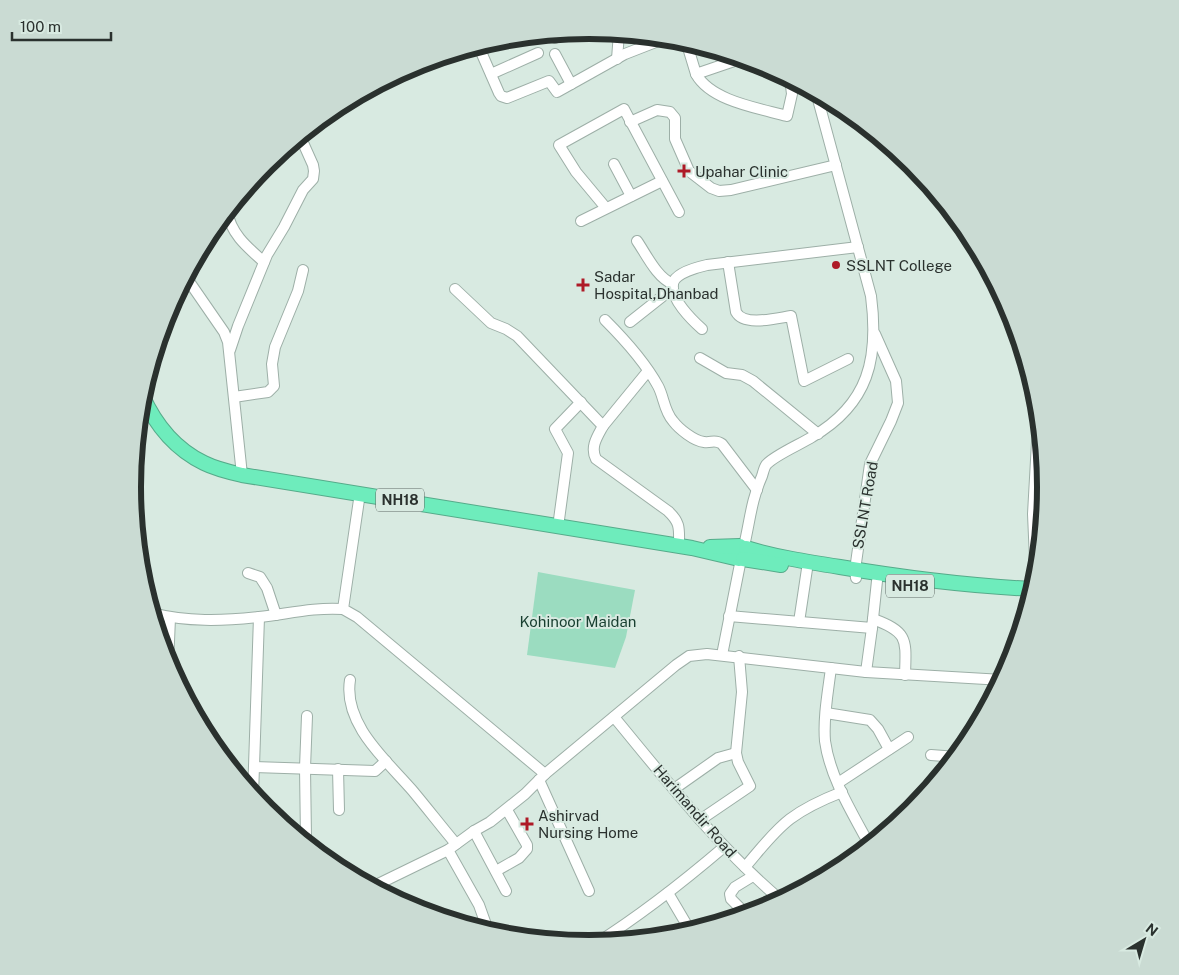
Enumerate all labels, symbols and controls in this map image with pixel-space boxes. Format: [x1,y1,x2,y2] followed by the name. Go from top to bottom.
[12,10,111,42] scale bar
[20,18,61,35] text: 100 m
[695,163,788,180] place label: Upahar Clinic
[677,164,691,178] marker: Upahar Clinic
[846,257,952,274] place label: SSLNT College
[830,259,842,271] marker: SSLNT College
[594,268,719,302] place label: Sadar Hospital,Dhanbad
[576,278,590,292] marker: Sadar Hospital,Dhanbad
[849,460,881,550] street label: SSLNT Road
[376,488,424,512] road number: NH18
[886,574,934,598] road number: NH18
[519,613,637,630] park label: Kohinoor Maidan
[650,761,740,861] street label: Harimandir Road
[538,807,638,841] place label: Ashirvad Nursing Home
[520,817,534,831] marker: Ashirvad Nursing Home
[1119,915,1169,965] north arrow
[1143,920,1161,939] text: N

